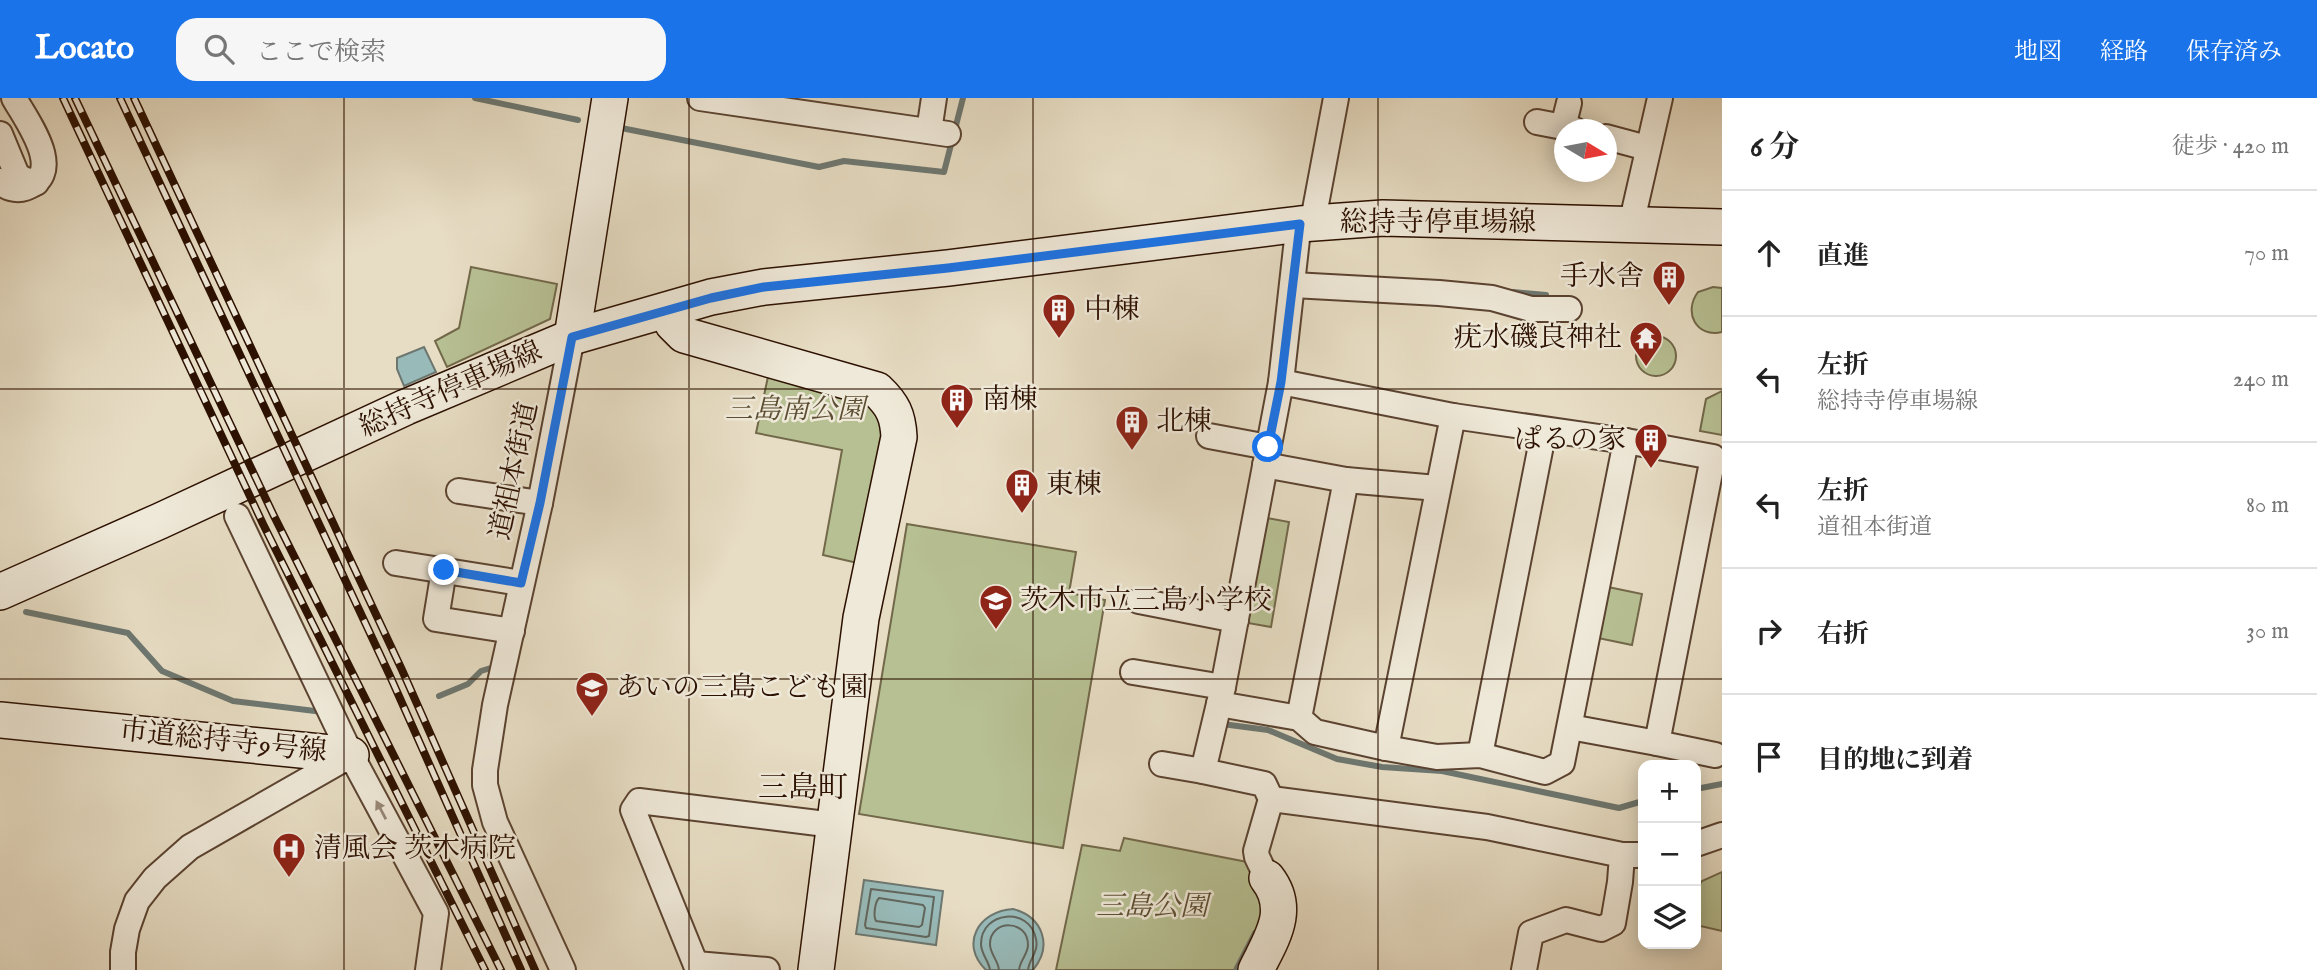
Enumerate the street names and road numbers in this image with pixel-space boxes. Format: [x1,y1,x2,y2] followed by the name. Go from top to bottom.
[1340,206,1536,241] street label: 総持寺停車場線
[354,334,548,446] street label: 総持寺停車場線
[483,399,547,543] street label: 道祖本街道
[118,714,328,770] street label: 市道総持寺9号線

